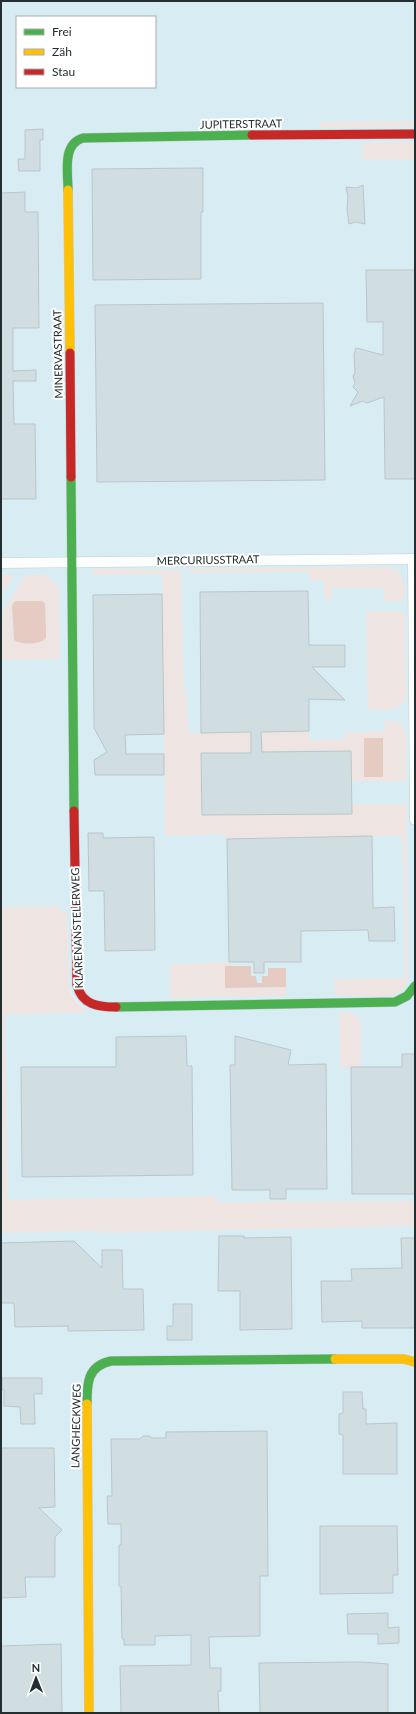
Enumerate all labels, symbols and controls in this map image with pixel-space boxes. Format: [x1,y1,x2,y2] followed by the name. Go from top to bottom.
[16,16,156,88] legend
[52,24,72,39] text: Frei
[52,44,72,59] text: Zäh
[52,64,75,79] text: Stau
[200,116,283,131] street label: JUPITERSTRAAT
[50,309,65,399] street label: MINERVASTRAAT
[156,552,260,567] street label: MERCURIUSSTRAAT
[68,867,85,989] street label: KLARENANSTELERWEG
[68,1384,83,1468] street label: LANGHECKWEG
[16,1658,56,1698] north arrow
[31,1661,40,1674] text: N

